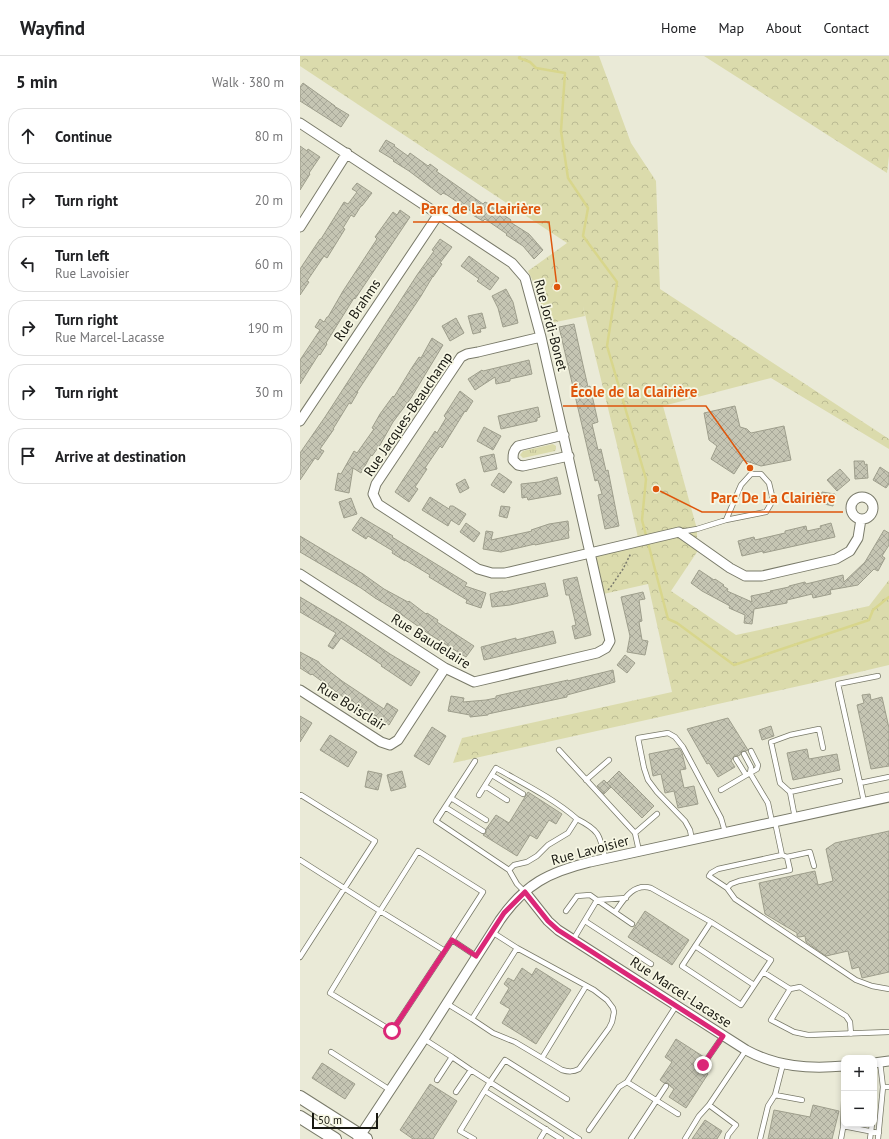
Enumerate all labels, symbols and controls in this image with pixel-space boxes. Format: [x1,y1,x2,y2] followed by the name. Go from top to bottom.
[20,16,85,40] text: Wayfind
[661,19,696,37] text: Home
[718,19,744,37] text: Map
[766,19,802,37] text: About
[824,19,869,37] text: Contact
[16,71,57,93] text: 5 min
[212,74,284,91] text: Walk · 380 m
[17,125,39,147] icon: ahead
[55,127,112,146] text: Continue
[255,128,283,145] text: 80 m
[17,189,39,211] icon: right
[55,191,118,210] text: Turn right
[255,192,283,209] text: 20 m
[413,195,549,222] callout: Parc de la Clairière
[421,199,541,218] text: Parc de la Clairière
[55,246,109,265] text: Turn left
[17,253,39,275] icon: left
[255,256,283,273] text: 60 m
[55,265,129,282] text: Rue Lavoisier
[330,275,384,345] street label: Rue Brahms
[530,277,572,373] street label: Rue Jordi-Bonet
[55,310,118,329] text: Turn right
[17,317,39,339] icon: right
[248,320,283,337] text: 190 m
[55,329,164,346] text: Rue Marcel-Lacasse
[360,348,456,480] street label: Rue Jacques-Beauchamp
[563,379,706,406] callout: École de la Clairière
[17,381,39,403] icon: right
[571,382,698,401] text: École de la Clairière
[55,383,118,402] text: Turn right
[255,384,283,401] text: 30 m
[17,445,39,467] icon: arrive
[55,447,186,466] text: Arrive at destination
[702,485,843,512] callout: Parc De La Clairière
[711,488,836,507] text: Parc De La Clairière
[388,609,474,673] street label: Rue Baudelaire
[314,678,390,734] street label: Rue Boisclair
[549,831,631,869] street label: Rue Lavoisier
[627,952,735,1032] street label: Rue Marcel-Lacasse
[383,1022,401,1040] route start
[841,1055,877,1127] map controls
[841,1055,877,1091] button: +
[694,1056,712,1074] route end
[841,1091,877,1127] button: −
[312,1111,378,1130] scale bar
[318,1113,342,1127] text: 50 m

